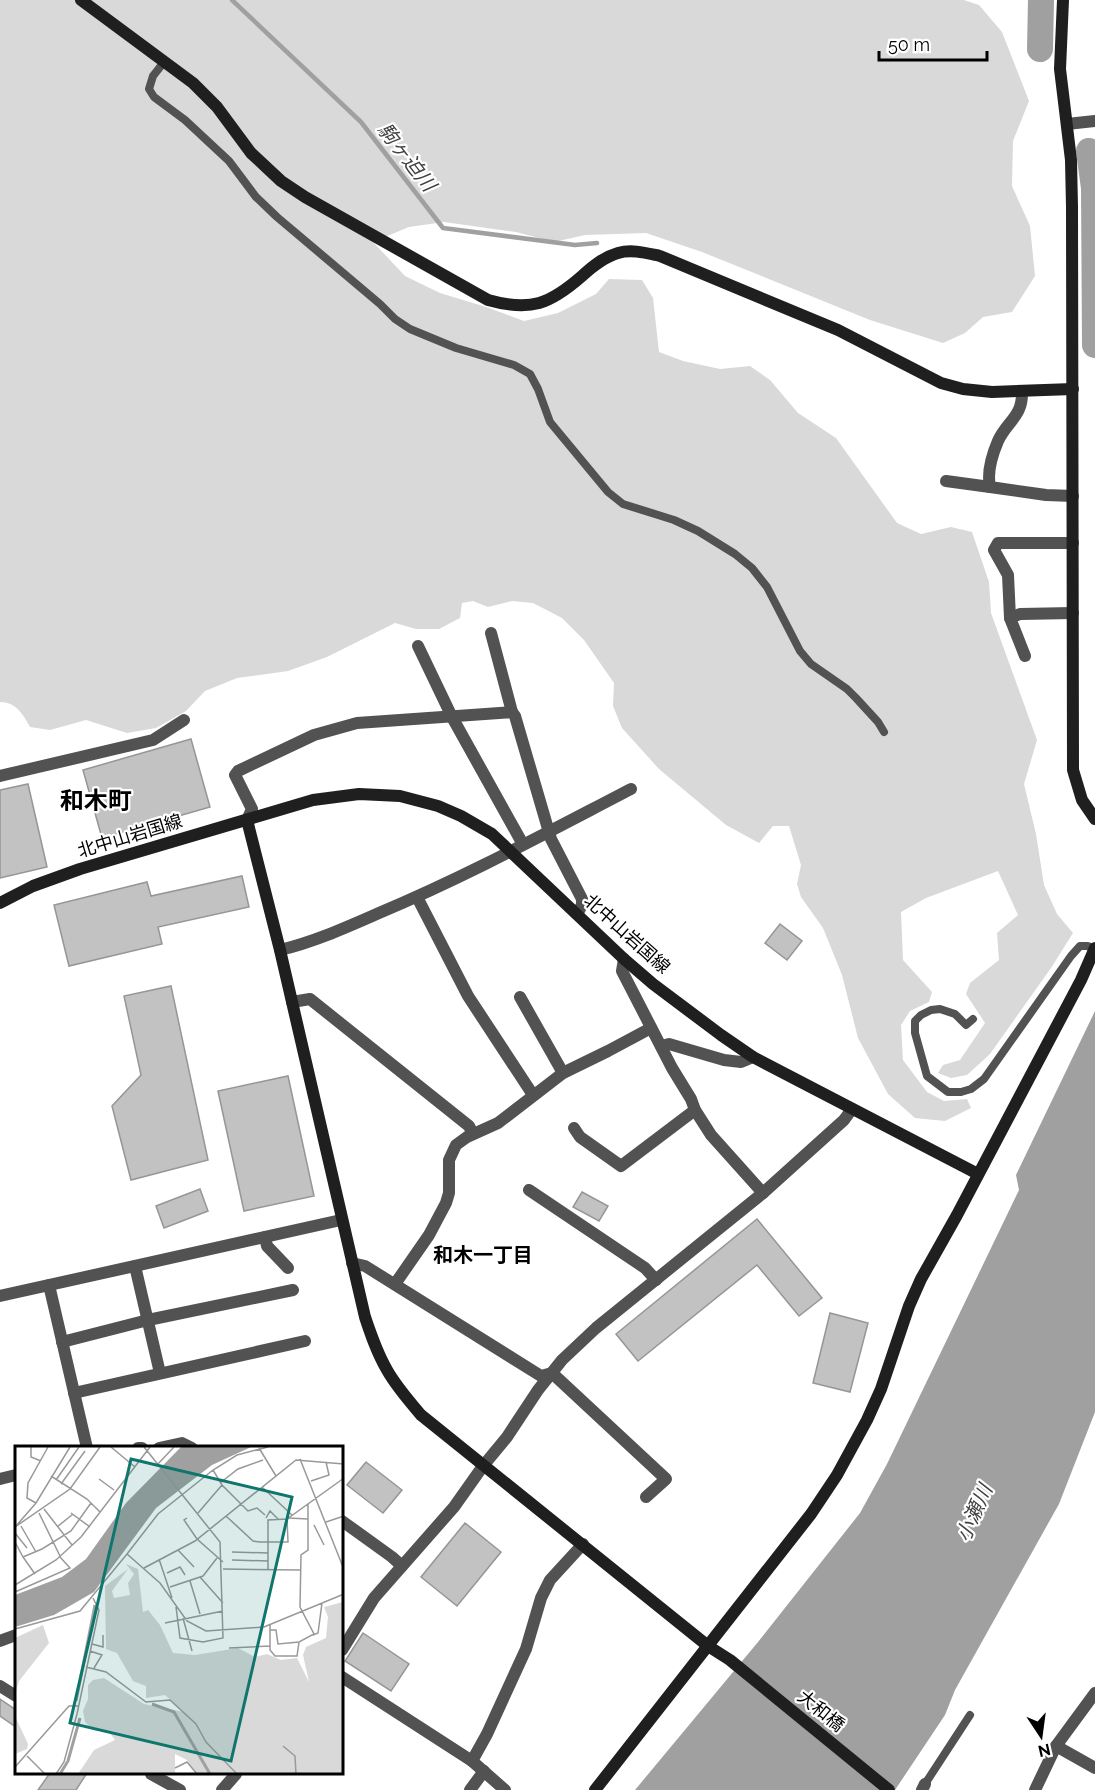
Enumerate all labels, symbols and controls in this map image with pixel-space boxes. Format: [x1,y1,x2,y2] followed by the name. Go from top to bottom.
[879,24,987,62] scale bar
[888,34,930,55] text: 50 m
[373,118,442,197] water label: 駒ヶ迫川
[60,786,132,815] district label: 和木町
[75,810,185,861] street label: 北中山岩国線
[580,890,674,978] street label: 北中山岩国線
[433,1243,533,1267] district label: 和木一丁目
[15,1446,344,1775] inset map
[951,1479,998,1545] water label: 小瀬川
[794,1685,849,1736] street label: 大和橋
[1011,1706,1071,1766] north arrow
[1036,1739,1052,1761] text: N

